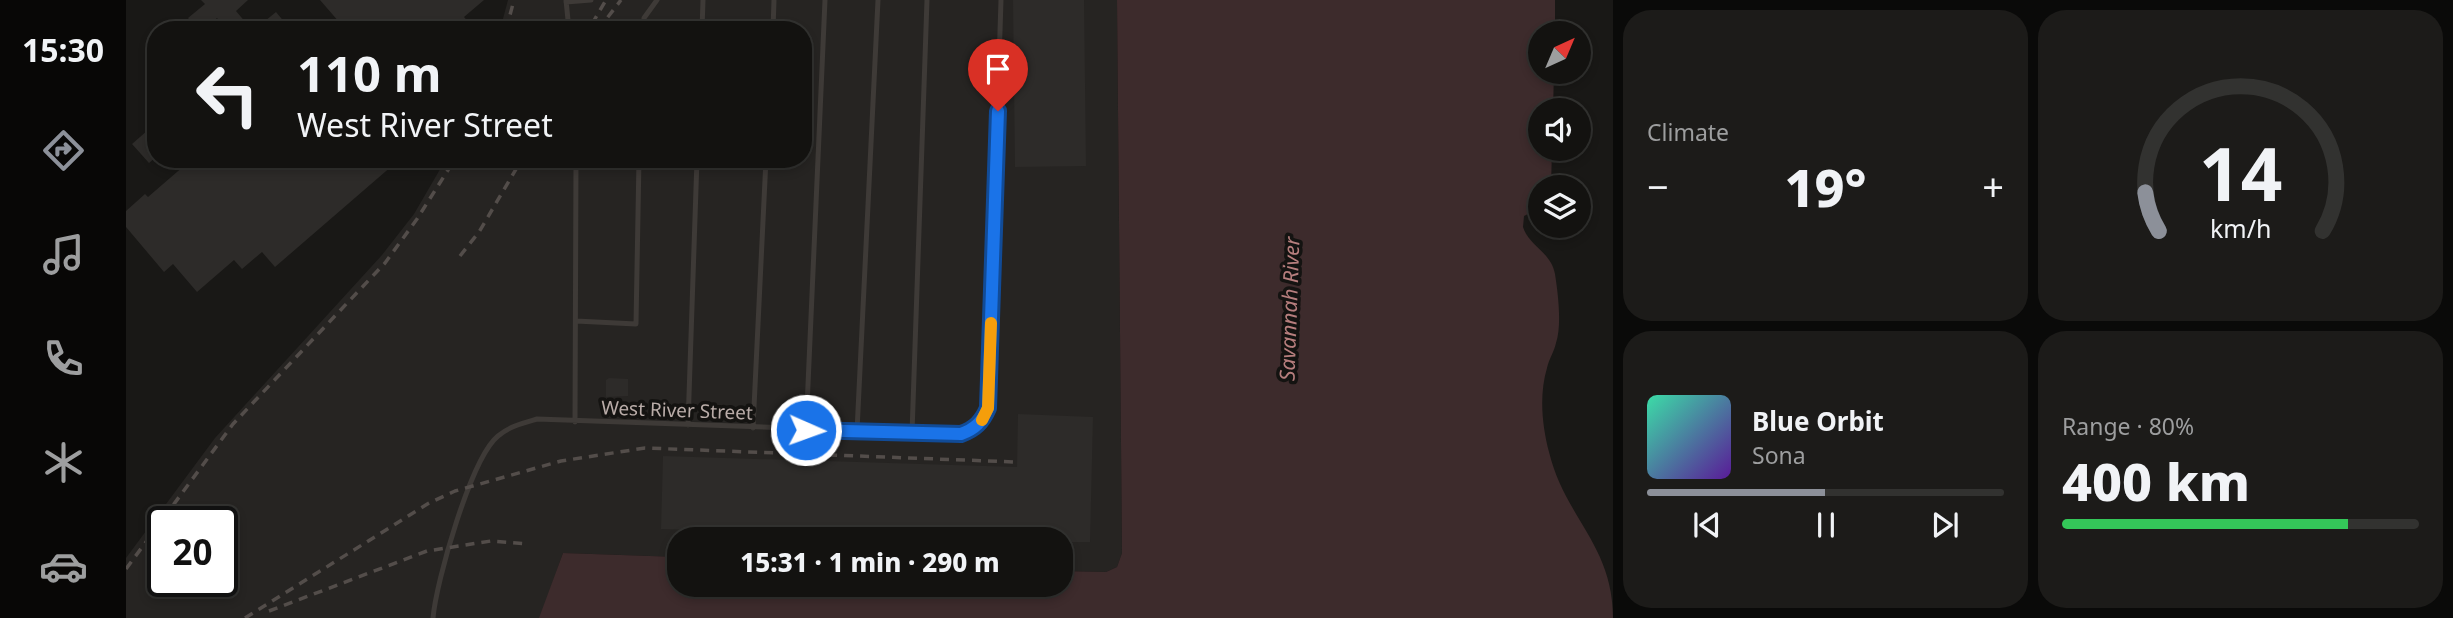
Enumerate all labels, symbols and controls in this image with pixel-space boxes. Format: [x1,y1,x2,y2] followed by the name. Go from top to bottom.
[1528,21,1591,84] north arrow
[1528,21,1591,238] map controls
[22,28,104,71] text: 15:30
[968,39,1028,111] pin
[297,40,442,106] text: 110 m
[182,49,273,140] icon: left
[979,50,1017,88] icon: arrive
[1528,98,1591,161] button: sound
[297,103,553,146] text: West River Street
[1647,116,1729,148] text: Climate
[2199,124,2282,223] text: 14
[39,126,88,175] icon: directions
[1784,151,1867,222] text: 19°
[1647,160,1669,212] text: −
[1982,160,2004,212] text: +
[1528,175,1591,238] button: layers
[2210,211,2271,245] text: km/h
[39,230,88,279] icon: music
[1272,235,1306,382] water label: Savannah River
[39,334,88,383] icon: phone
[769,393,843,467] position arrow
[601,394,753,426] street label: West River Street
[1752,403,1884,439] text: Blue Orbit
[2062,410,2194,442] text: Range · 80%
[39,438,88,487] icon: climate
[1752,439,1806,471] text: Sona
[2062,445,2250,516] text: 400 km
[147,506,238,597] speed limit sign: 20
[1688,506,1726,544] icon: previous
[1807,506,1845,544] icon: pause
[1926,506,1964,544] icon: next
[39,542,88,591] icon: car
[740,544,1000,580] text: 15:31 · 1 min · 290 m

